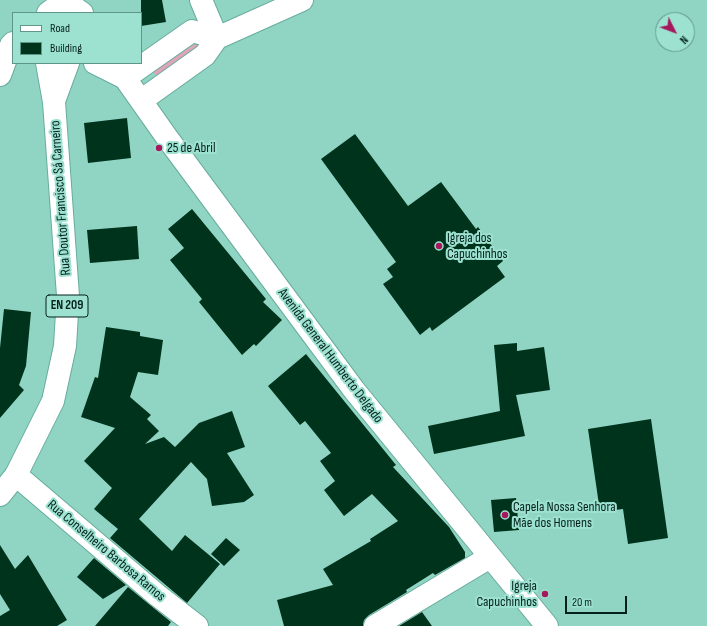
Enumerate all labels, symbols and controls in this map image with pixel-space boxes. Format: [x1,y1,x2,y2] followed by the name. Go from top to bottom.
[12,12,142,64] legend
[655,12,695,52] north arrow
[50,21,70,36] text: Road
[677,33,690,46] text: N
[50,41,82,56] text: Building
[47,120,75,276] street label: Rua Doutor Francisco Sá Carneiro
[167,140,216,156] place label: 25 de Abril
[154,143,164,153] marker: 25 de Abril
[447,230,508,262] place label: Igreja dos Capuchinhos
[434,241,444,251] marker: Igreja dos Capuchinhos
[274,285,386,427] street label: Avenida General Humberto Delgado
[46,295,88,317] road number: EN 209
[43,497,169,605] street label: Rua Conselheiro Barbosa Ramos
[513,499,616,532] place label: Capela Nossa Senhora Mãe dos Homens
[500,510,510,520] marker: Capela Nossa Senhora Mãe dos Homens
[476,578,537,610] place label: Igreja Capuchinhos
[567,588,629,614] scale bar
[540,589,550,599] marker: Igreja Capuchinhos
[572,595,592,610] text: 20 m

